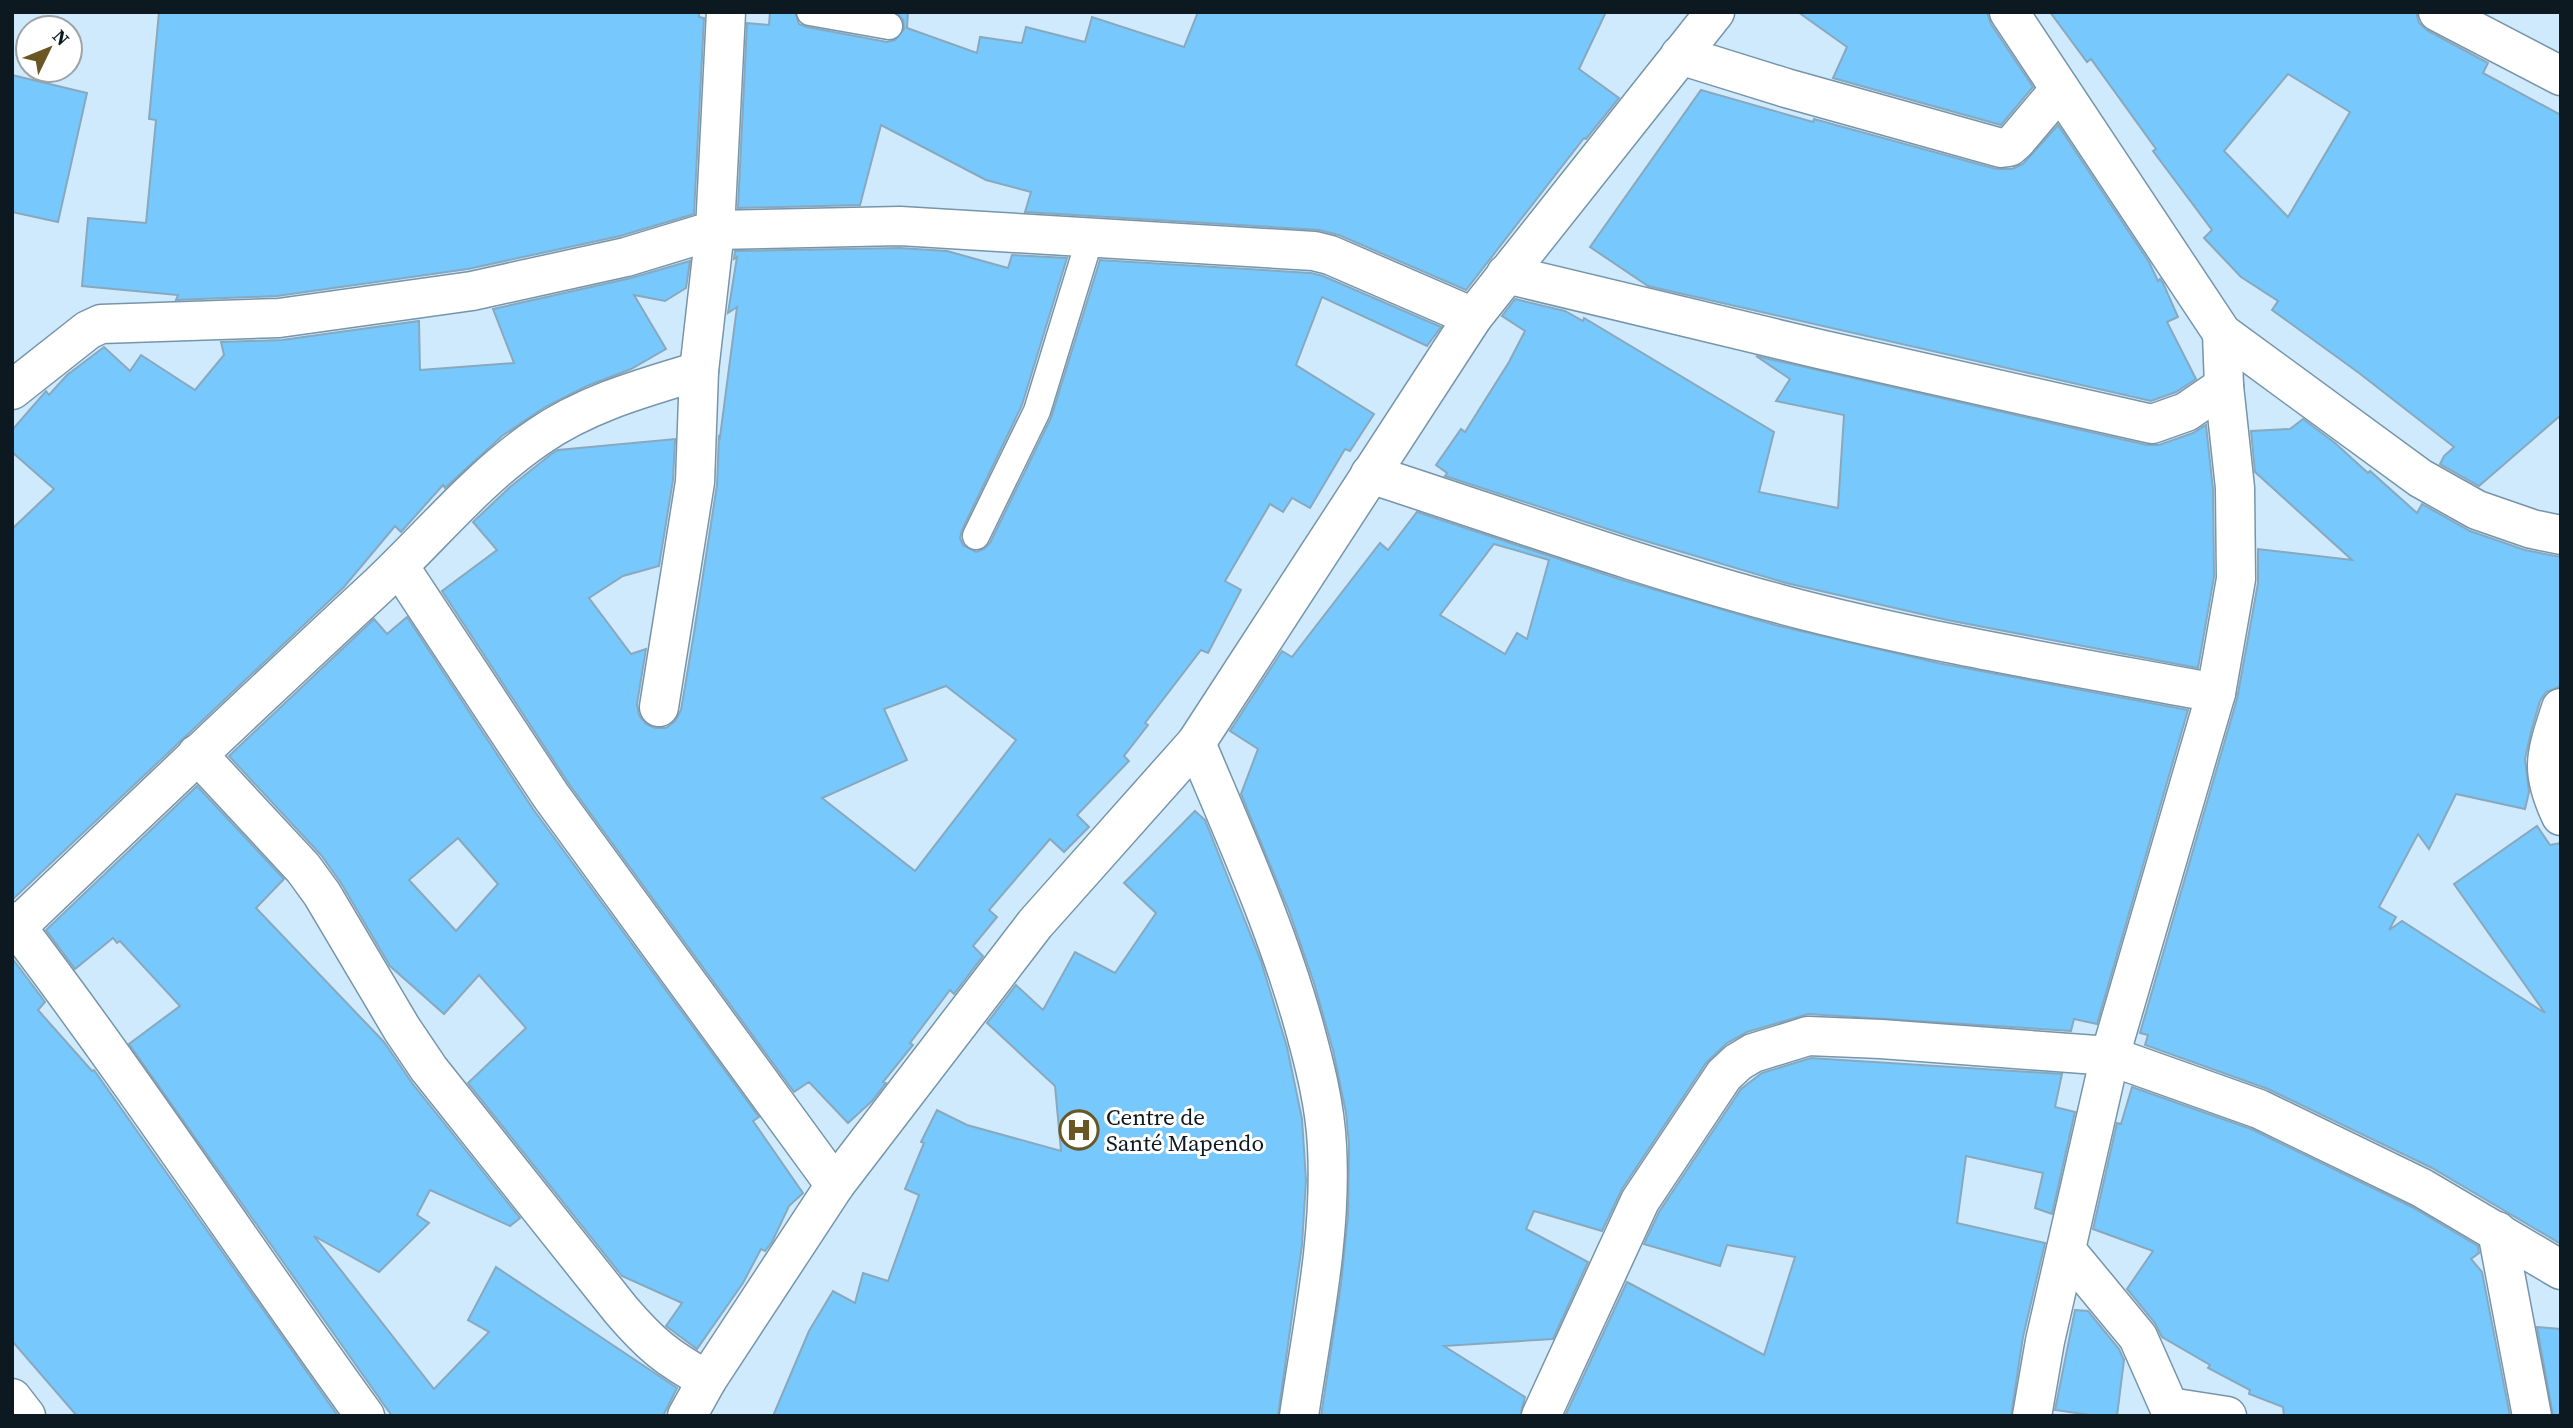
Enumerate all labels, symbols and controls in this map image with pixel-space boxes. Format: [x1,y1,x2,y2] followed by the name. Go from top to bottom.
[14,14,84,84] north arrow
[47,23,76,51] text: N
[1106,1101,1264,1159] place label: Centre de Santé Mapendo
[1058,1109,1100,1151] hospital icon: Centre de Santé Mapendo

